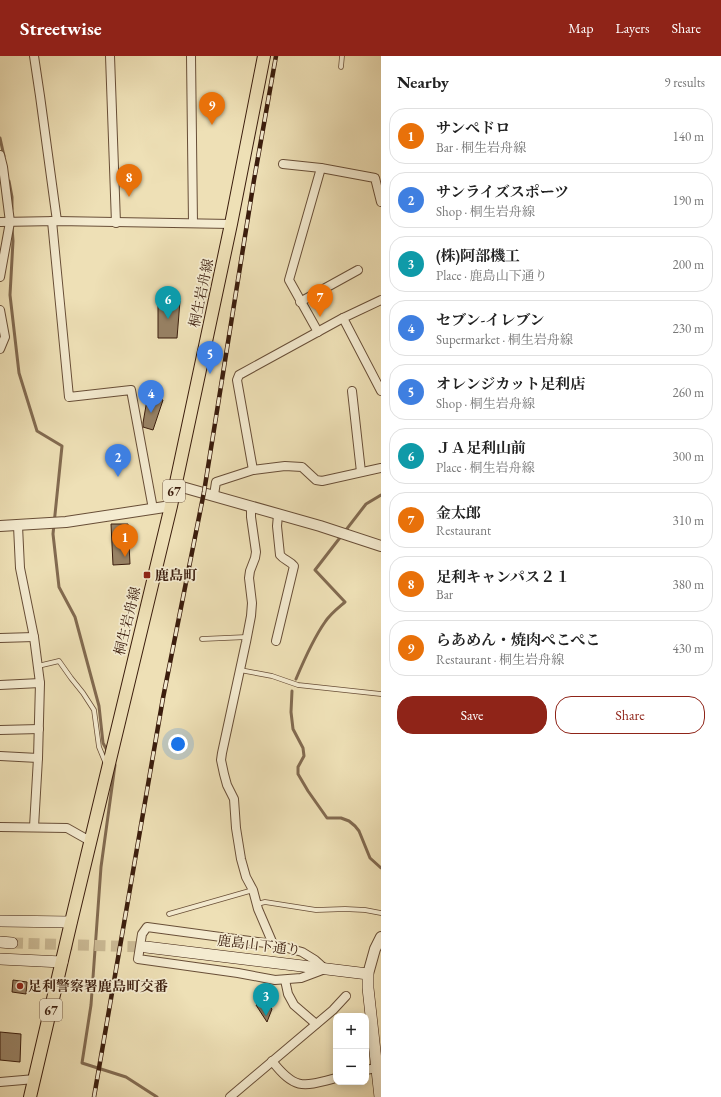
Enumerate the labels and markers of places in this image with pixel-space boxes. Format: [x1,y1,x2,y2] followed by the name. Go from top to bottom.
[199,92,225,125] pin: 9
[116,164,142,197] pin: 8
[307,284,333,317] pin: 7
[155,286,181,319] pin: 6
[197,341,223,374] pin: 5
[138,380,164,413] pin: 4
[105,444,131,477] pin: 2
[112,524,138,557] pin: 1
[155,566,198,584] place label: 鹿島町
[142,570,152,580] marker: 鹿島町
[28,977,168,995] place label: 足利警察署鹿島町交番
[15,981,25,991] marker: 足利警察署鹿島町交番
[253,983,279,1016] pin: 3

